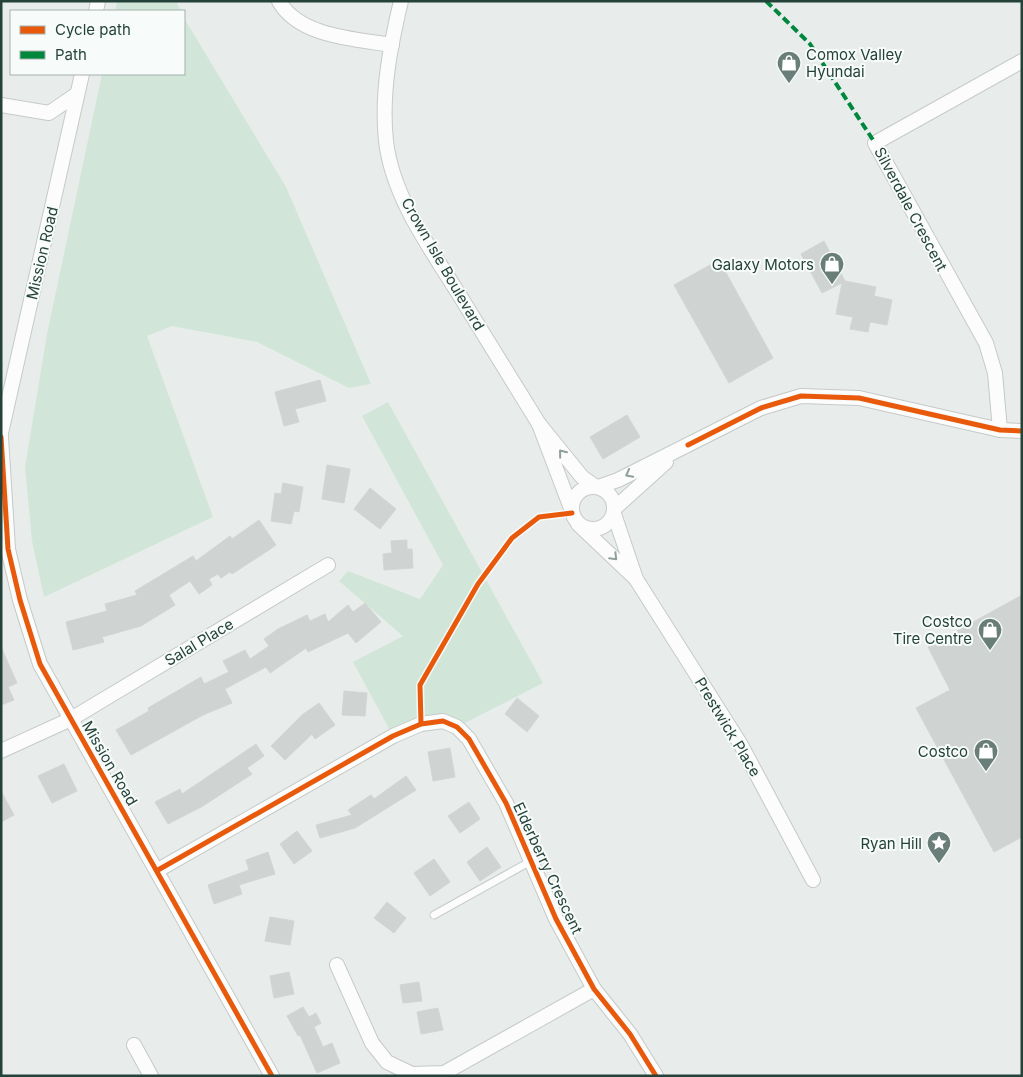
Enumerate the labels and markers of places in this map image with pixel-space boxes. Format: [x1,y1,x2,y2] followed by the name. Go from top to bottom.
[806,45,903,81] place label: Comox Valley Hyundai
[776,50,802,84] shop icon: Comox Valley Hyundai
[819,251,845,285] shop icon: Galaxy Motors
[712,255,814,274] place label: Galaxy Motors
[893,612,972,648] place label: Costco Tire Centre
[977,617,1003,651] shop icon: Costco Tire Centre
[973,738,999,772] shop icon: Costco
[918,742,968,761] place label: Costco
[926,830,952,864] place icon: Ryan Hill
[860,834,922,853] place label: Ryan Hill

